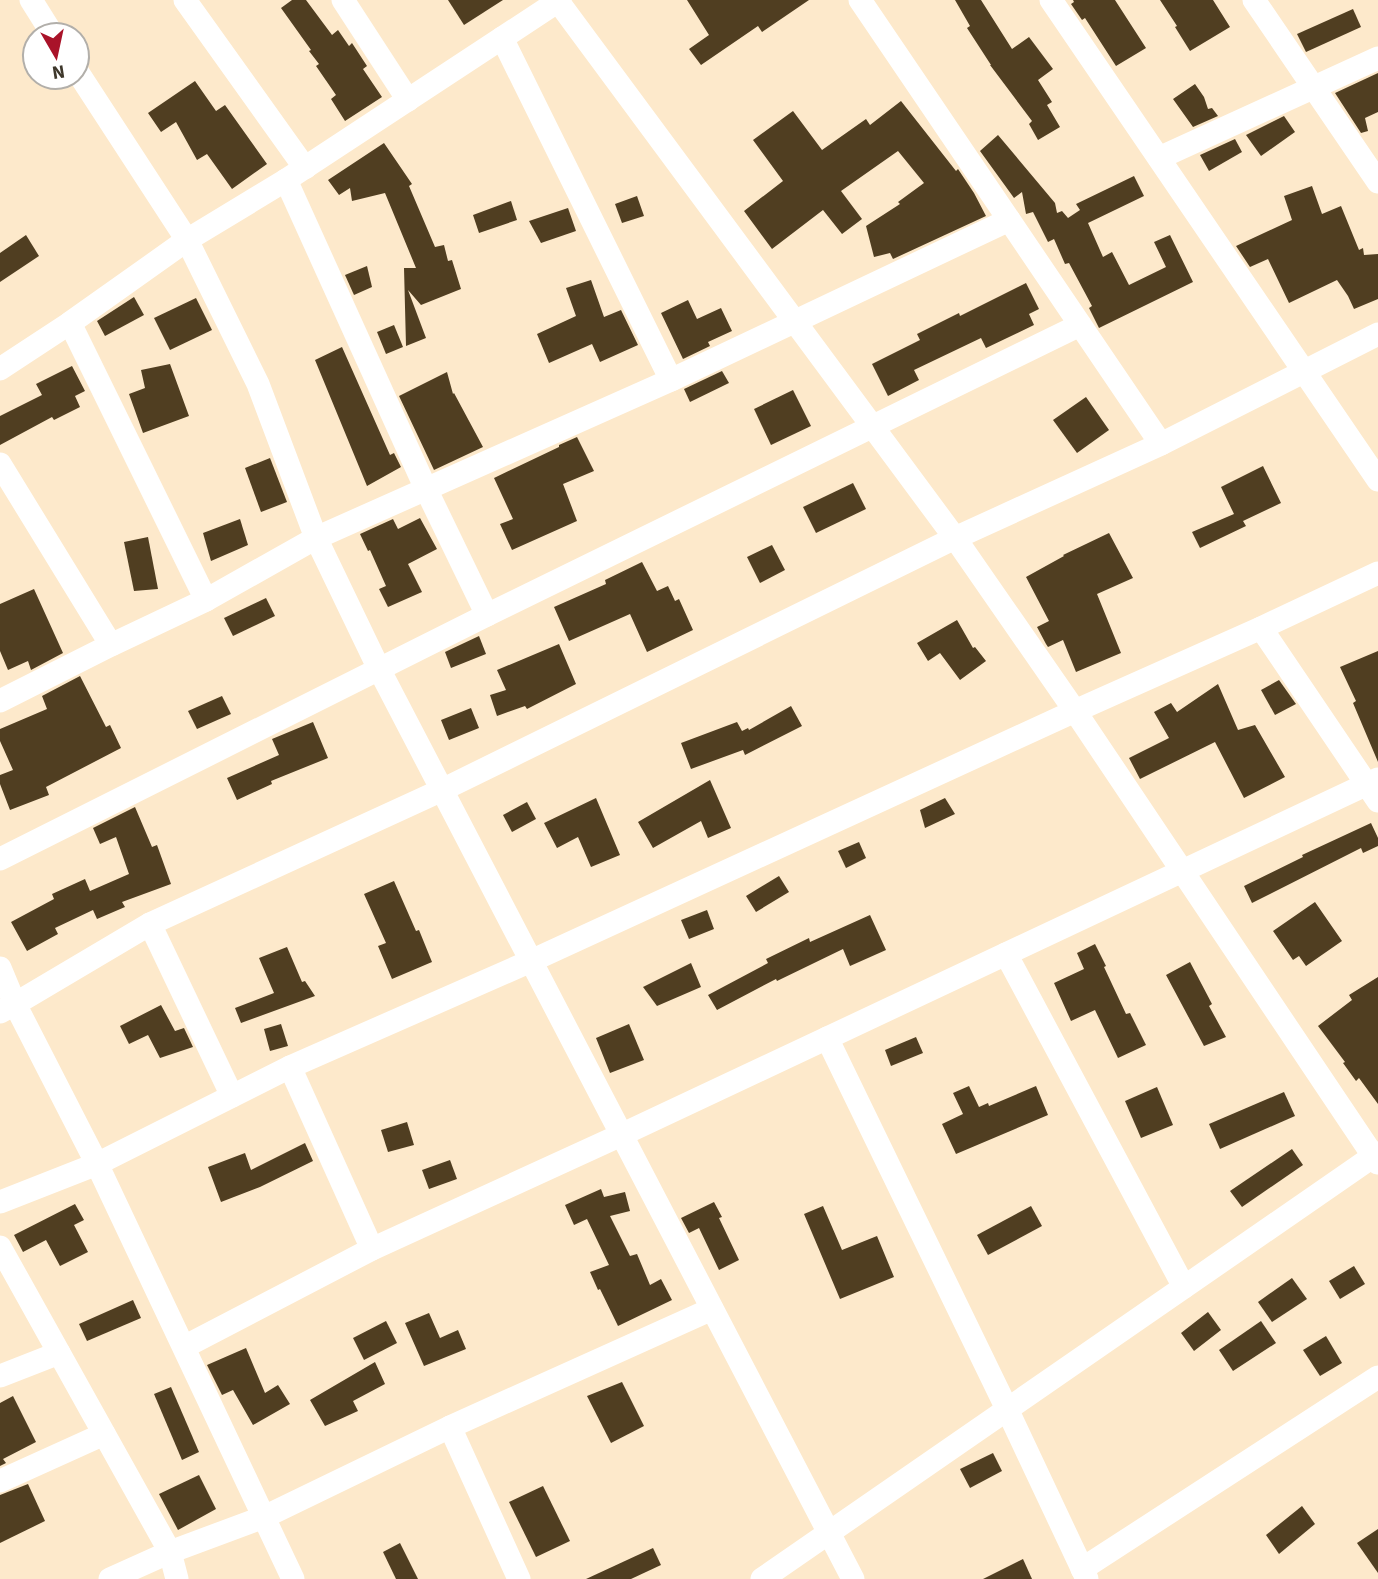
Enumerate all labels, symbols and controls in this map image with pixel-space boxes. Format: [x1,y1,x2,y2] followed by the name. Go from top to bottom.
[21,21,91,91] north arrow
[50,57,67,86] text: N

